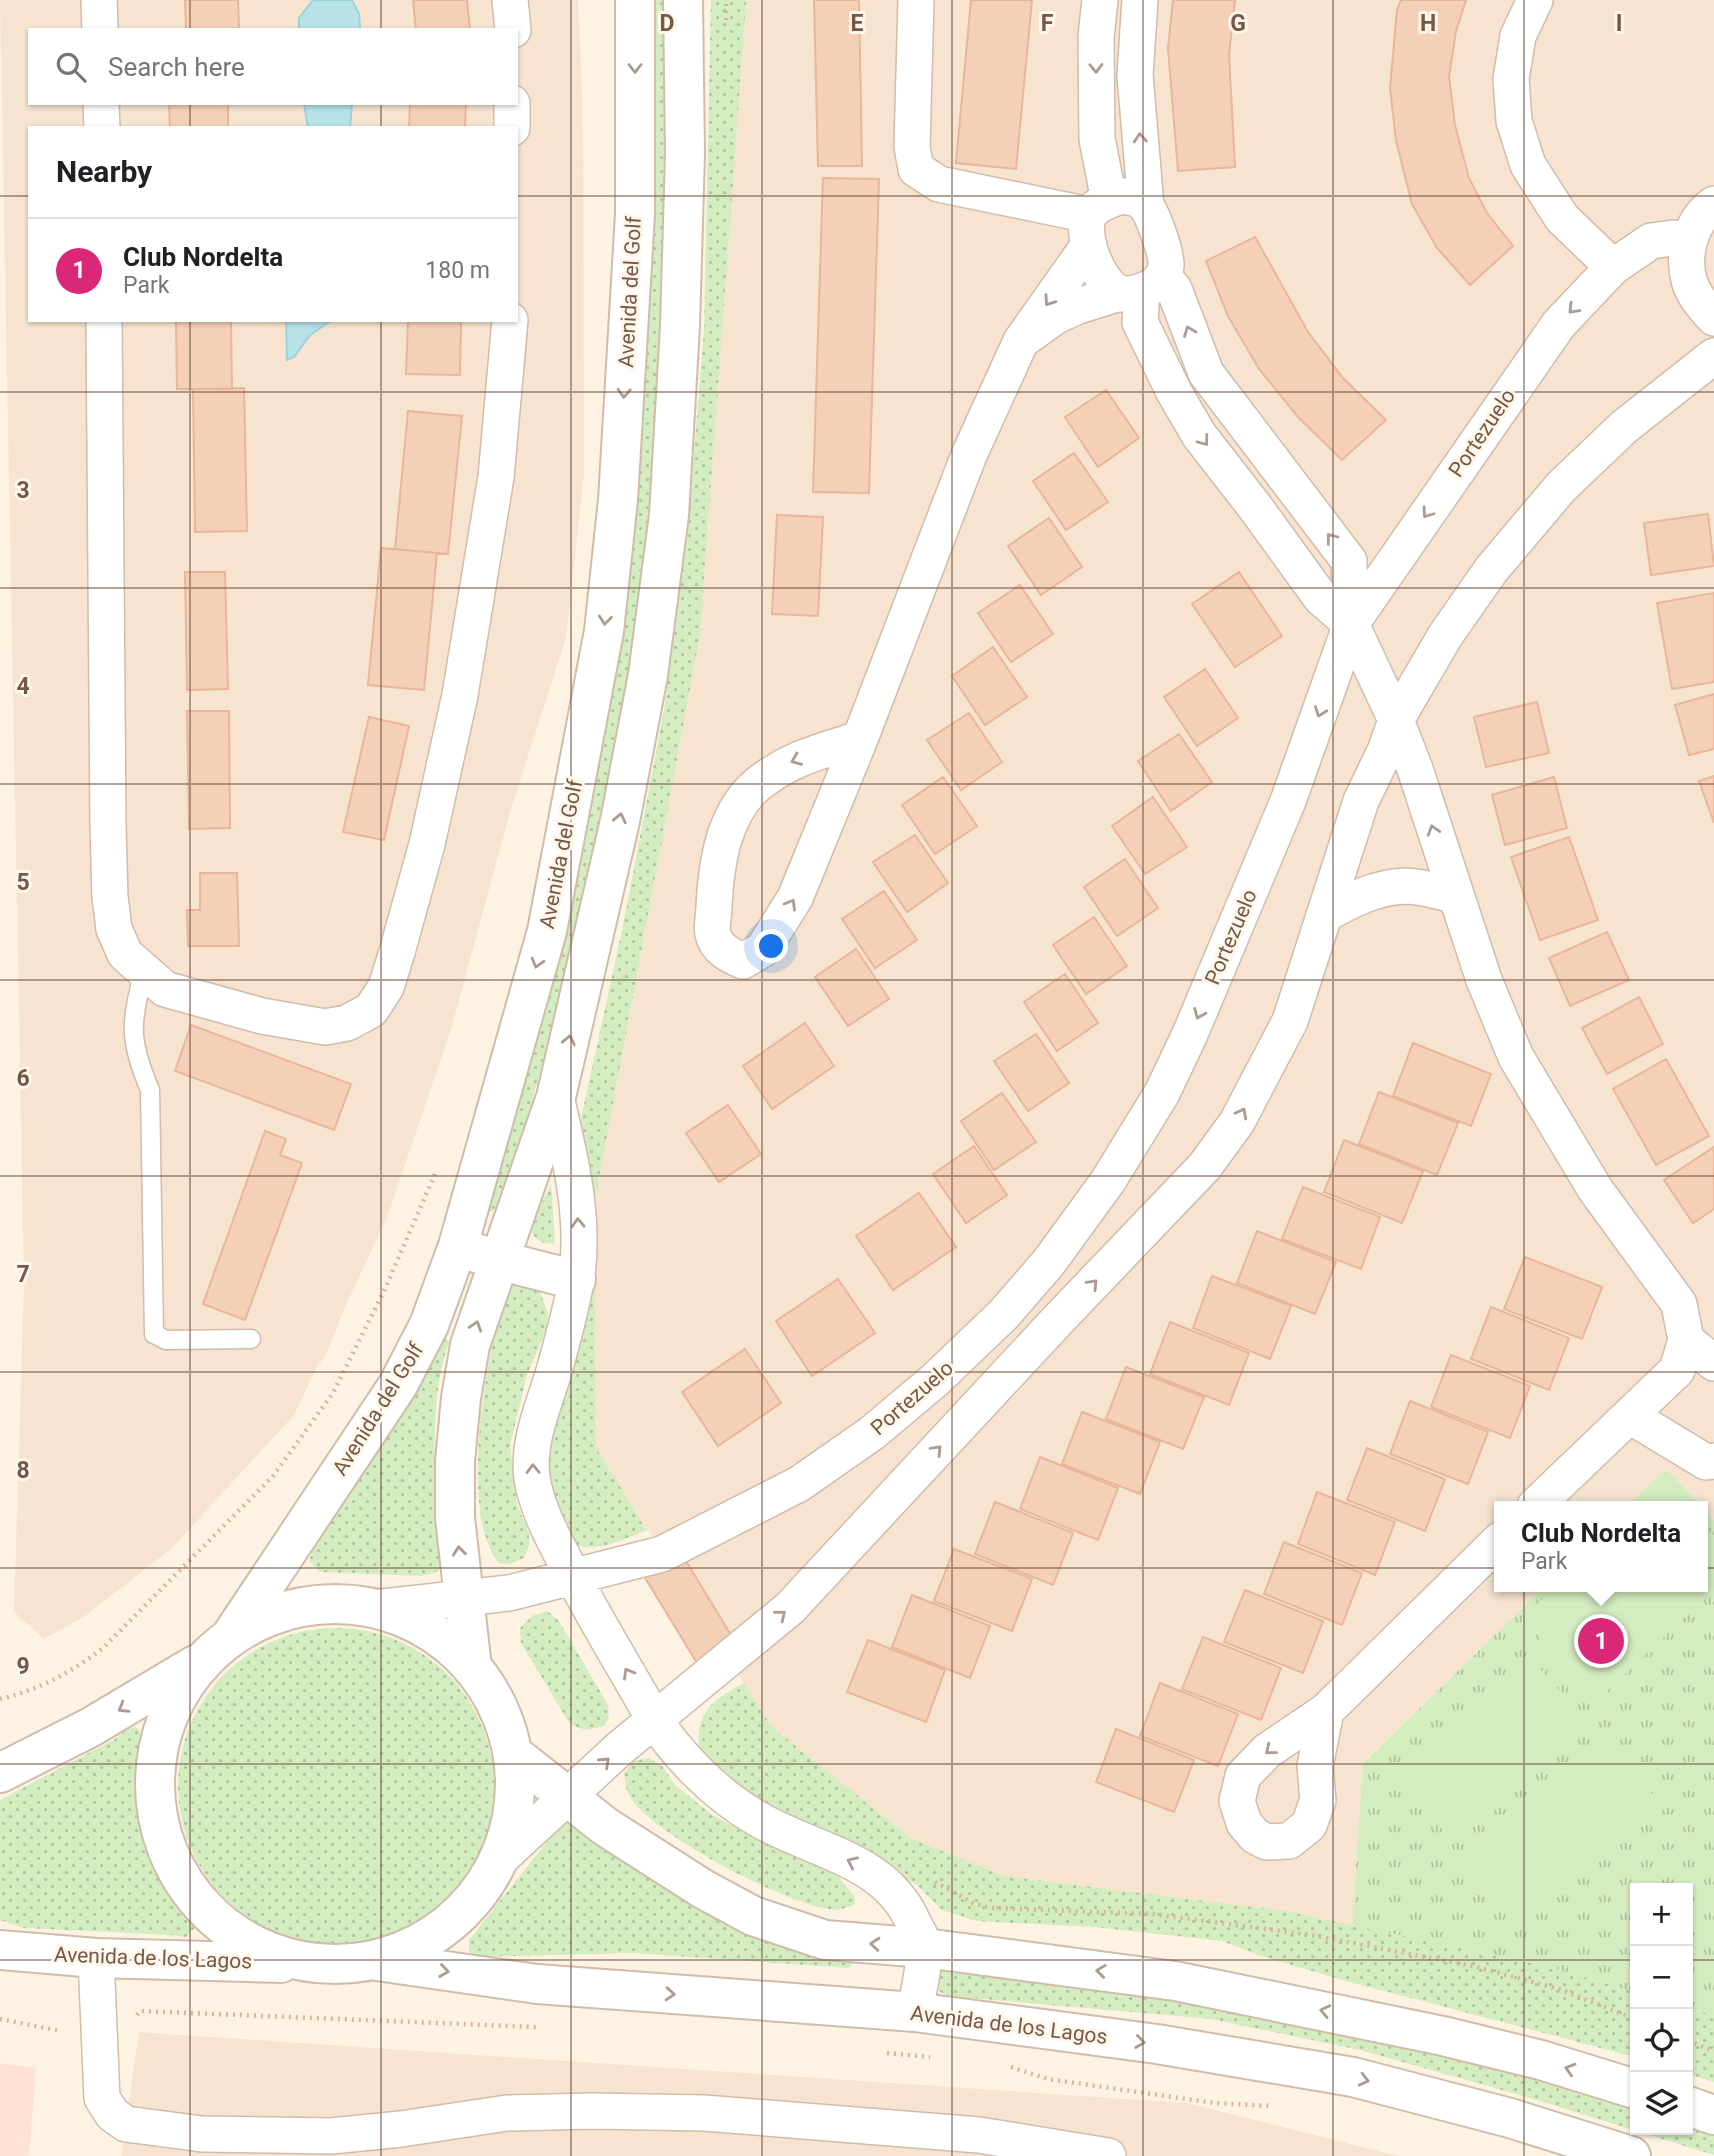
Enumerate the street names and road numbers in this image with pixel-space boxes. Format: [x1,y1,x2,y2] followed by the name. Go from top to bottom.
[614,215,646,368] street label: Avenida del Golf
[1444,384,1520,482] street label: Portezuelo
[535,777,587,931] street label: Avenida del Golf
[1200,886,1262,988] street label: Portezuelo
[328,1338,429,1480] street label: Avenida del Golf
[866,1356,958,1440] street label: Portezuelo
[54,1943,252,1973] street label: Avenida de los Lagos
[909,2001,1109,2049] street label: Avenida de los Lagos

